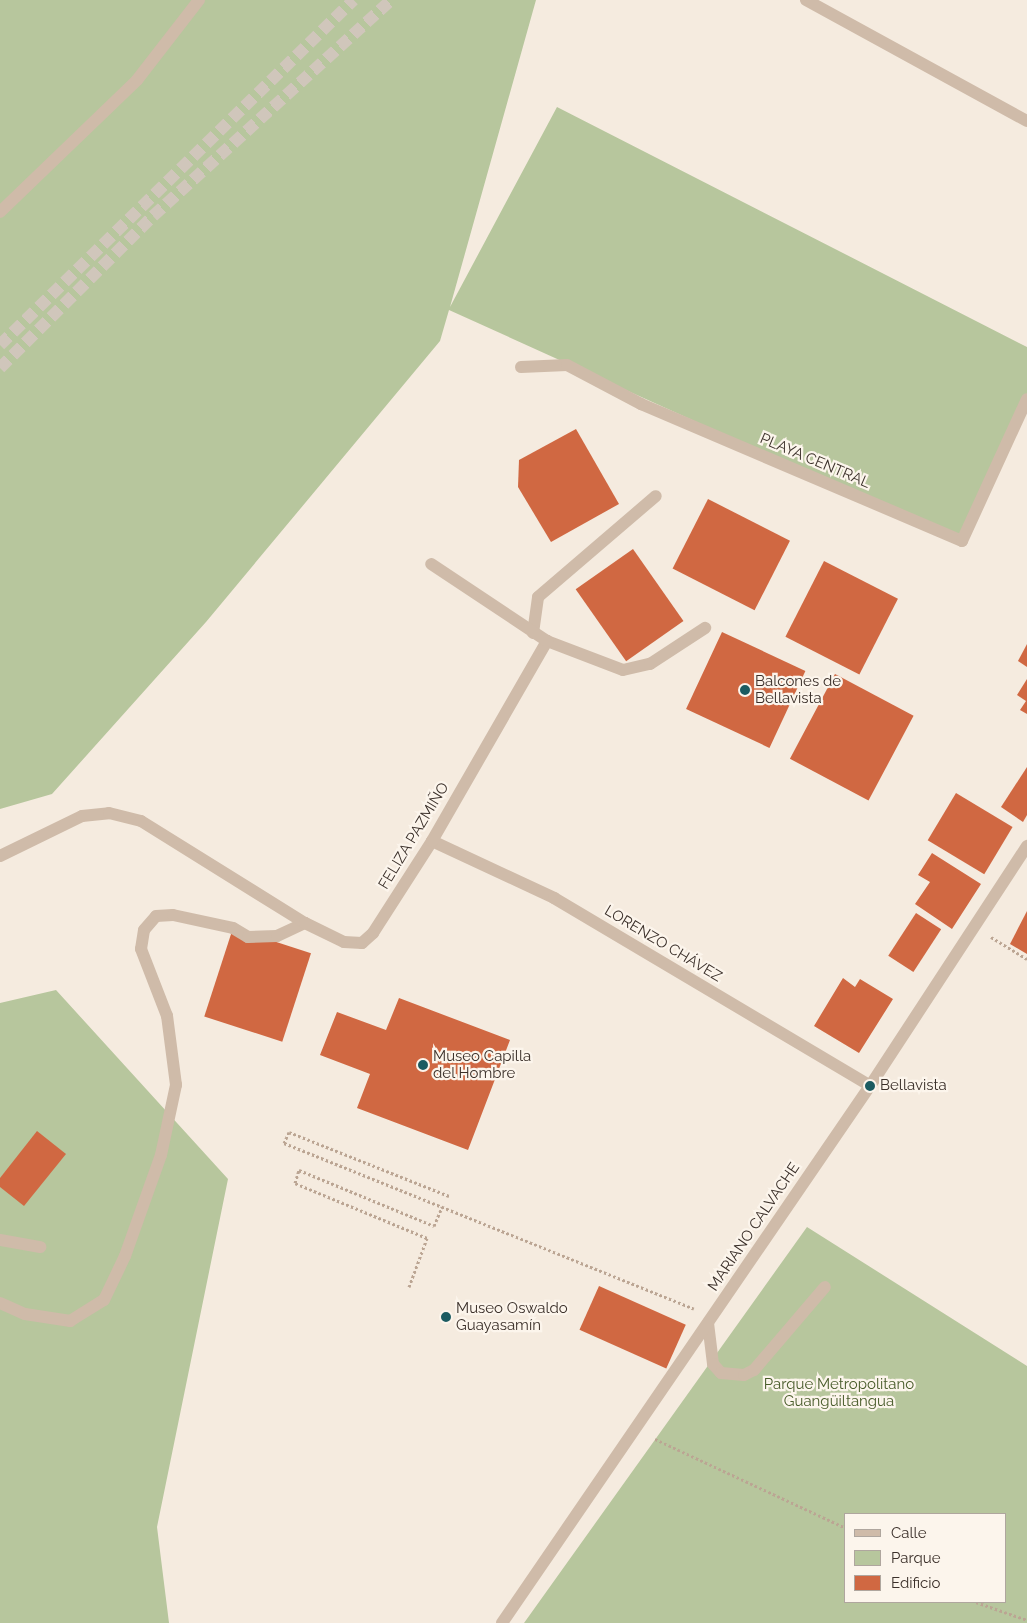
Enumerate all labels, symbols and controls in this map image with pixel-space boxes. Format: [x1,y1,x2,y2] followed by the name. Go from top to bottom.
[757,430,873,492] street label: PLAYA CENTRAL
[755,672,841,707] place label: Balcones de Bellavista
[739,684,751,696] marker: Balcones de Bellavista
[375,779,453,893] street label: FELIZA PAZMIÑO
[601,902,725,986] street label: LORENZO CHÁVEZ
[433,1047,531,1082] place label: Museo Capilla del Hombre
[417,1059,429,1071] marker: Museo Capilla del Hombre
[880,1077,947,1095] place label: Bellavista
[864,1080,876,1092] marker: Bellavista
[704,1160,804,1294] street label: MARIANO CALVACHE
[456,1299,568,1334] place label: Museo Oswaldo Guayasamín
[440,1311,452,1323] marker: Museo Oswaldo Guayasamín
[764,1375,914,1410] park label: Parque Metropolitano Guangüiltangua
[844,1513,1007,1603] legend
[891,1524,926,1542] text: Calle
[891,1549,940,1567] text: Parque
[891,1574,941,1592] text: Edificio

